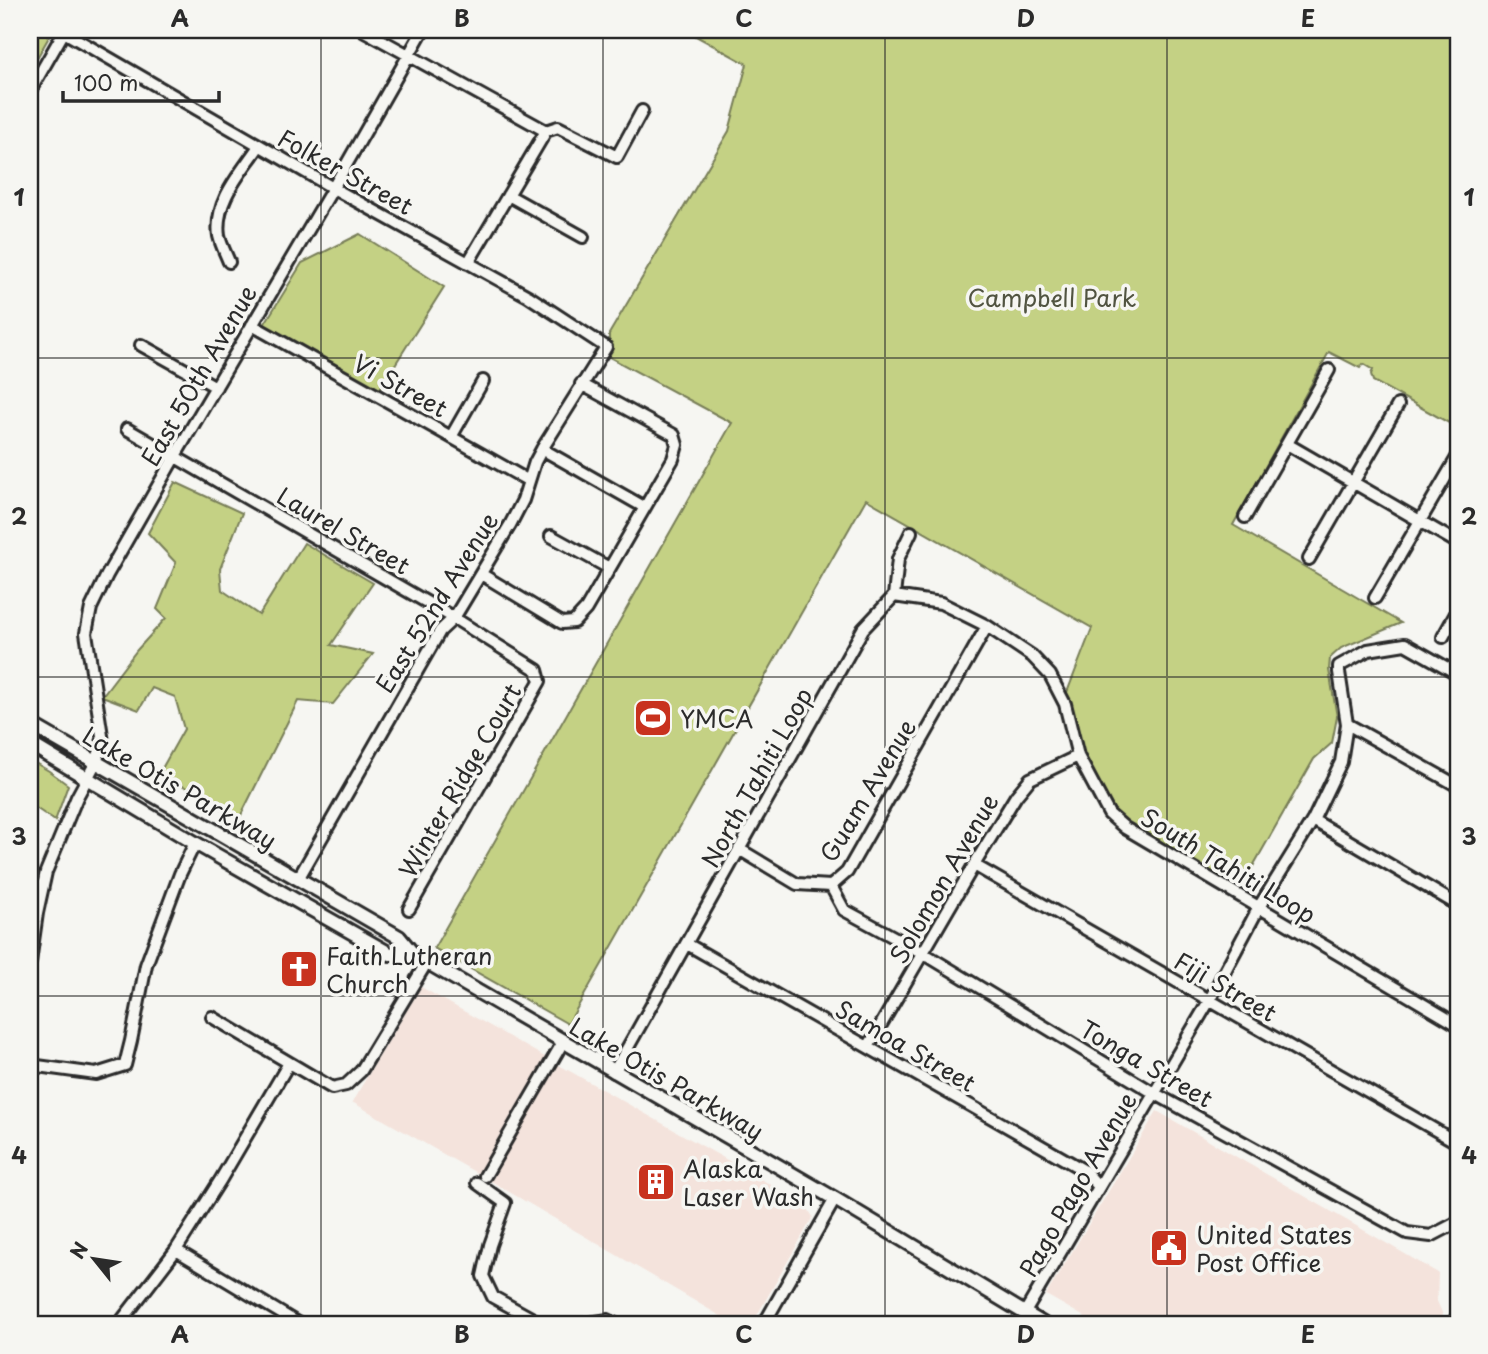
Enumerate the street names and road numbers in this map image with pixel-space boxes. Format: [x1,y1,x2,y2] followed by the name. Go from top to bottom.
[272,119,420,223] street label: Folker Street
[131,278,265,472] street label: East 50th Avenue
[347,344,455,426] street label: Vi Street
[271,477,417,583] street label: Laurel Street
[366,505,506,699] street label: East 52nd Avenue
[389,676,529,884] street label: Winter Ridge Court
[692,680,820,874] street label: North Tahiti Loop
[810,712,924,868] street label: Guam Avenue
[76,717,284,857] street label: Lake Otis Parkway
[880,786,1006,970] street label: Solomon Avenue
[1135,798,1323,932] street label: South Tahiti Loop
[1168,942,1284,1030] street label: Fiji Street
[829,990,983,1100] street label: Samoa Street
[563,1008,771,1148] street label: Lake Otis Parkway
[1074,1010,1220,1116] street label: Tonga Street
[1009,1085,1145,1283] street label: Pago Pago Avenue

